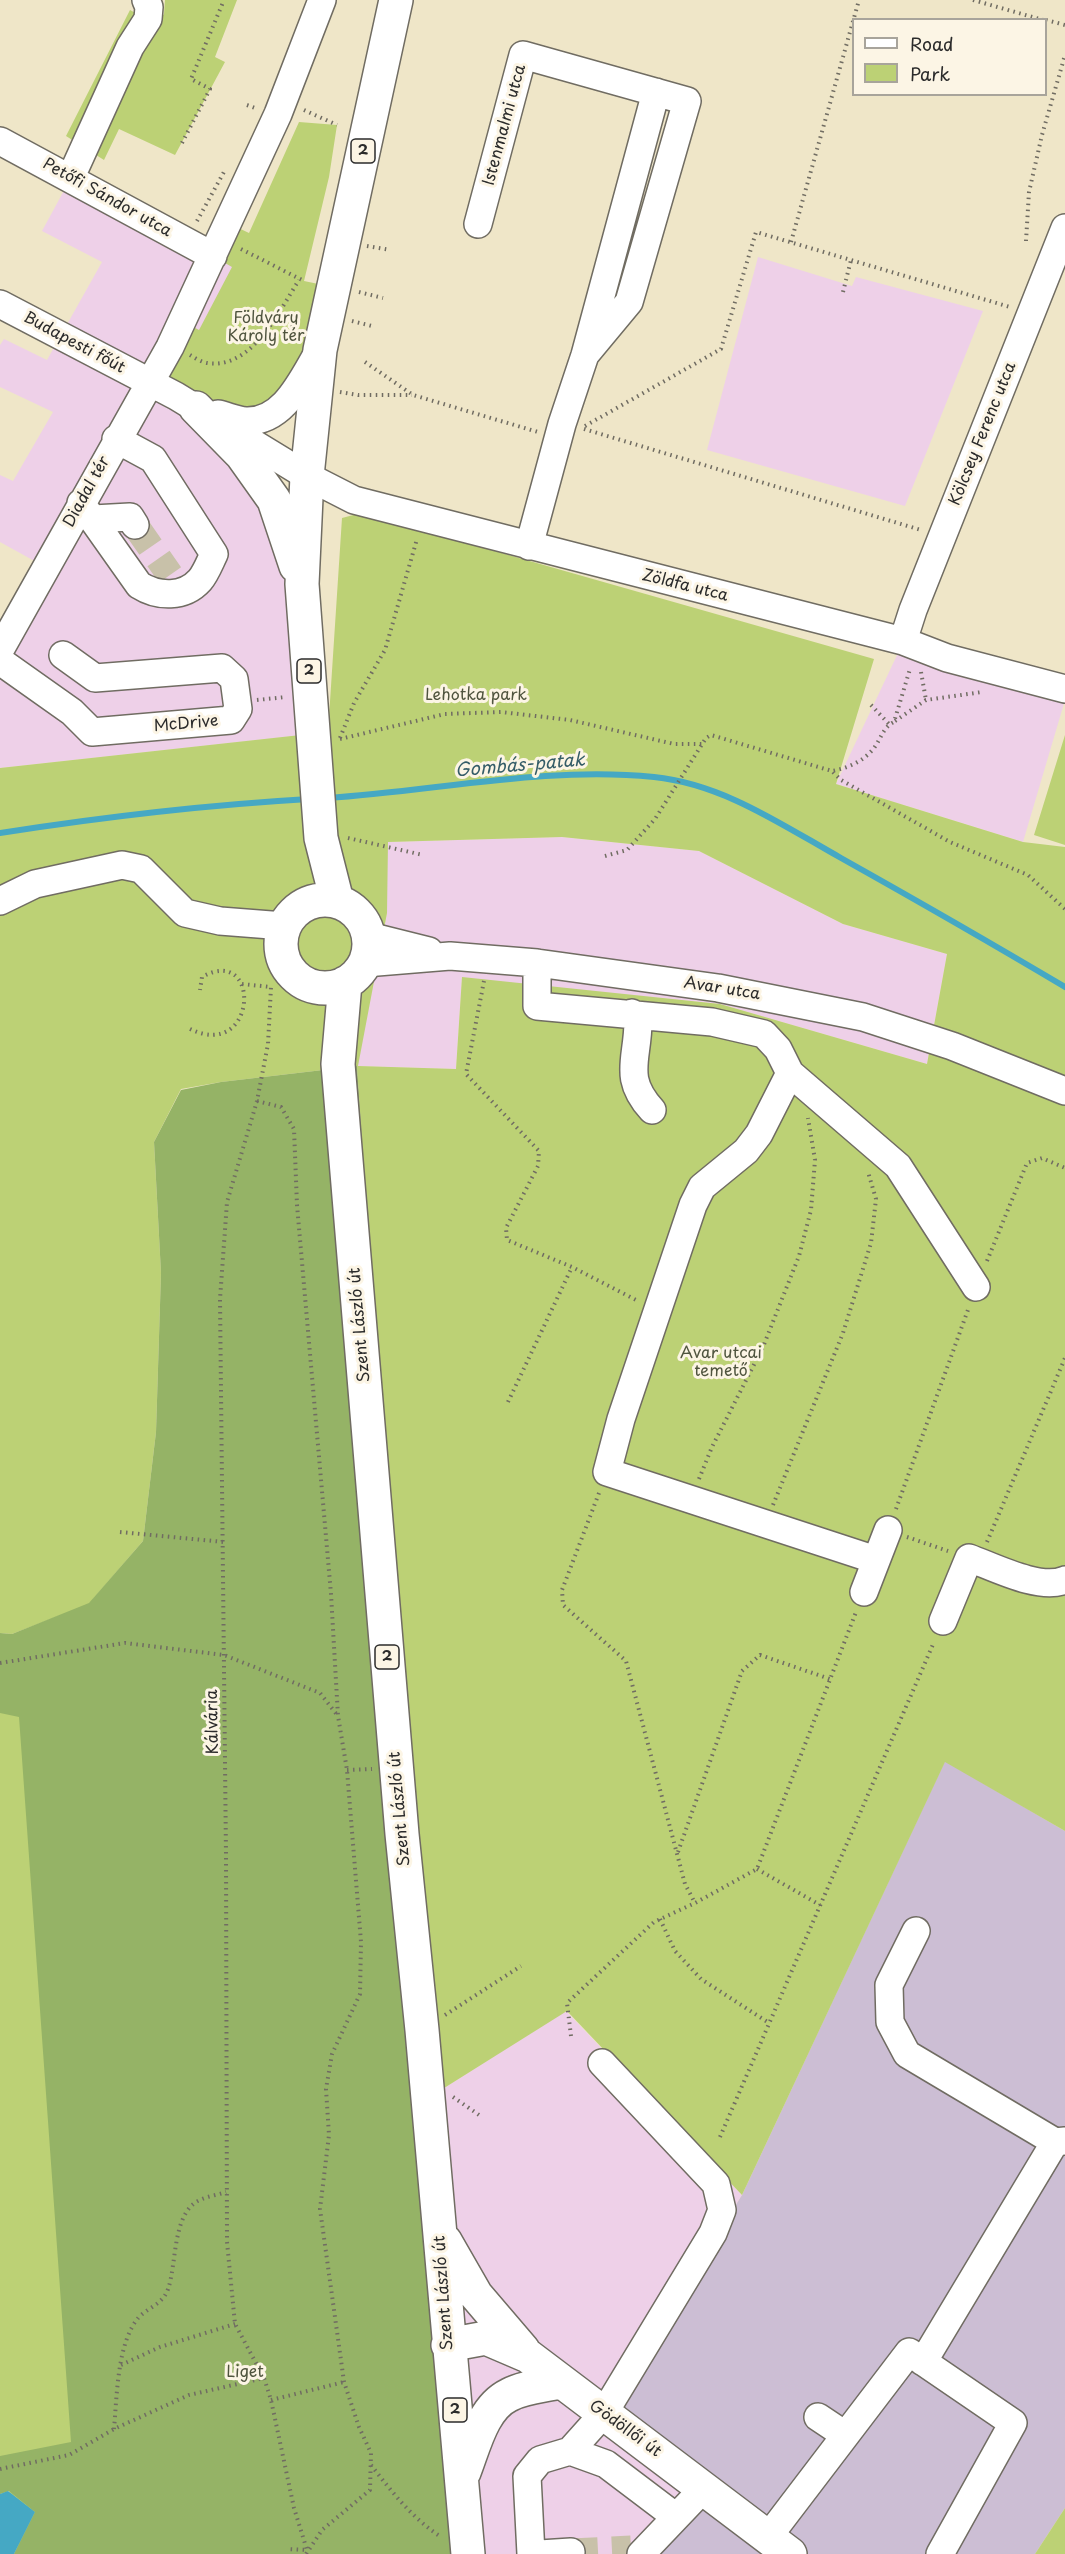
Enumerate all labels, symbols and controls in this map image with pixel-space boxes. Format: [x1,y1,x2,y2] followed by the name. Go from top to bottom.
[852,18,1047,96] legend
[910,30,954,57] text: Road
[910,60,950,87] text: Park
[480,62,530,188] street label: Istenmalmi utca
[351,139,375,163] road number: 2
[39,155,175,241] street label: Petőfi Sándor utca
[20,308,128,378] street label: Budapesti főút
[228,309,304,347] park label: Földváry Károly tér
[945,360,1021,508] street label: Kölcsey Ferenc utca
[60,453,114,531] street label: Diadal tér
[640,566,730,606] street label: Zöldfa utca
[297,659,321,683] road number: 2
[425,686,527,706] park label: Lehotka park
[153,712,219,736] street label: McDrive
[454,750,586,782] water label: Gombás-patak
[682,973,762,1005] street label: Avar utca
[345,1267,375,1383] street label: Szent László út
[680,1344,762,1382] park label: Avar utcai temető
[375,1645,399,1669] road number: 2
[203,1689,223,1755] street label: Kálvária
[385,1751,415,1867] street label: Szent László út
[430,2235,458,2351] street label: Szent László út
[226,2363,264,2383] park label: Liget
[585,2396,665,2462] street label: Gödöllői út
[443,2398,467,2422] road number: 2

